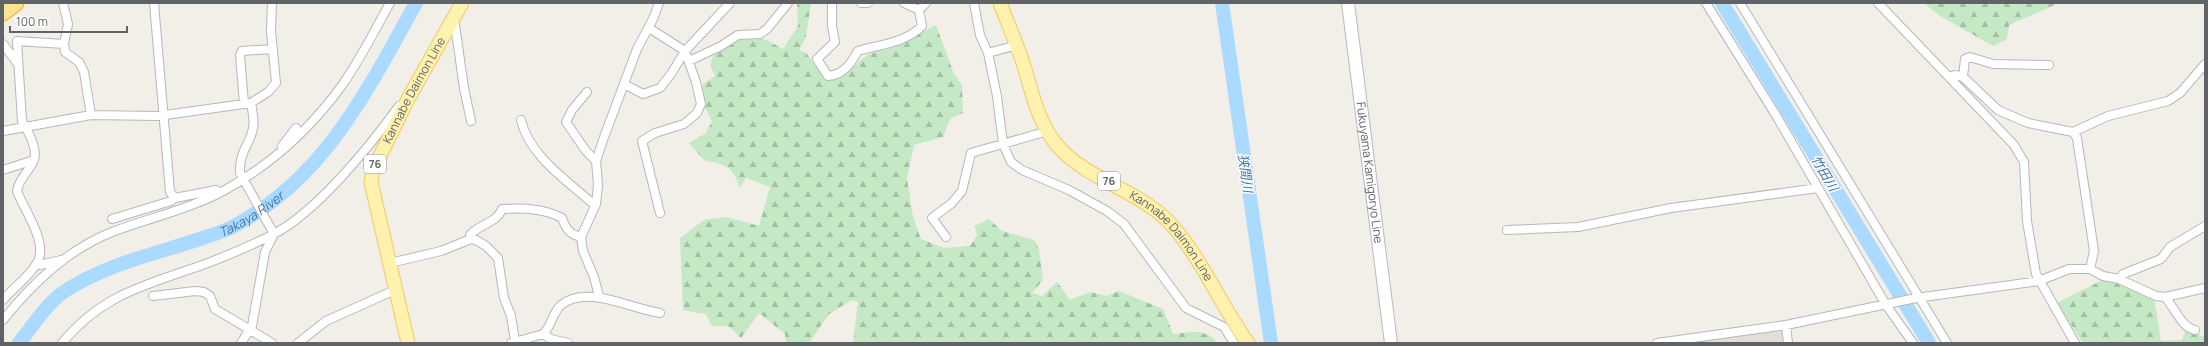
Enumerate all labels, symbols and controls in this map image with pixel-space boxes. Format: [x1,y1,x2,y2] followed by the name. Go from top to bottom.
[10,8,127,34] scale bar
[16,13,48,30] text: 100 m
[378,34,449,146] street label: Kannabe Daimon Line
[1353,101,1387,244] street label: Fukuyama Kamigoryo Line
[1234,152,1258,196] water label: 狭間川
[1807,152,1844,196] water label: 竹田川
[364,155,386,173] road number: 76
[1098,172,1120,190] road number: 76
[216,186,289,241] water label: Takaya River
[1127,186,1217,284] street label: Kannabe Daimon Line

